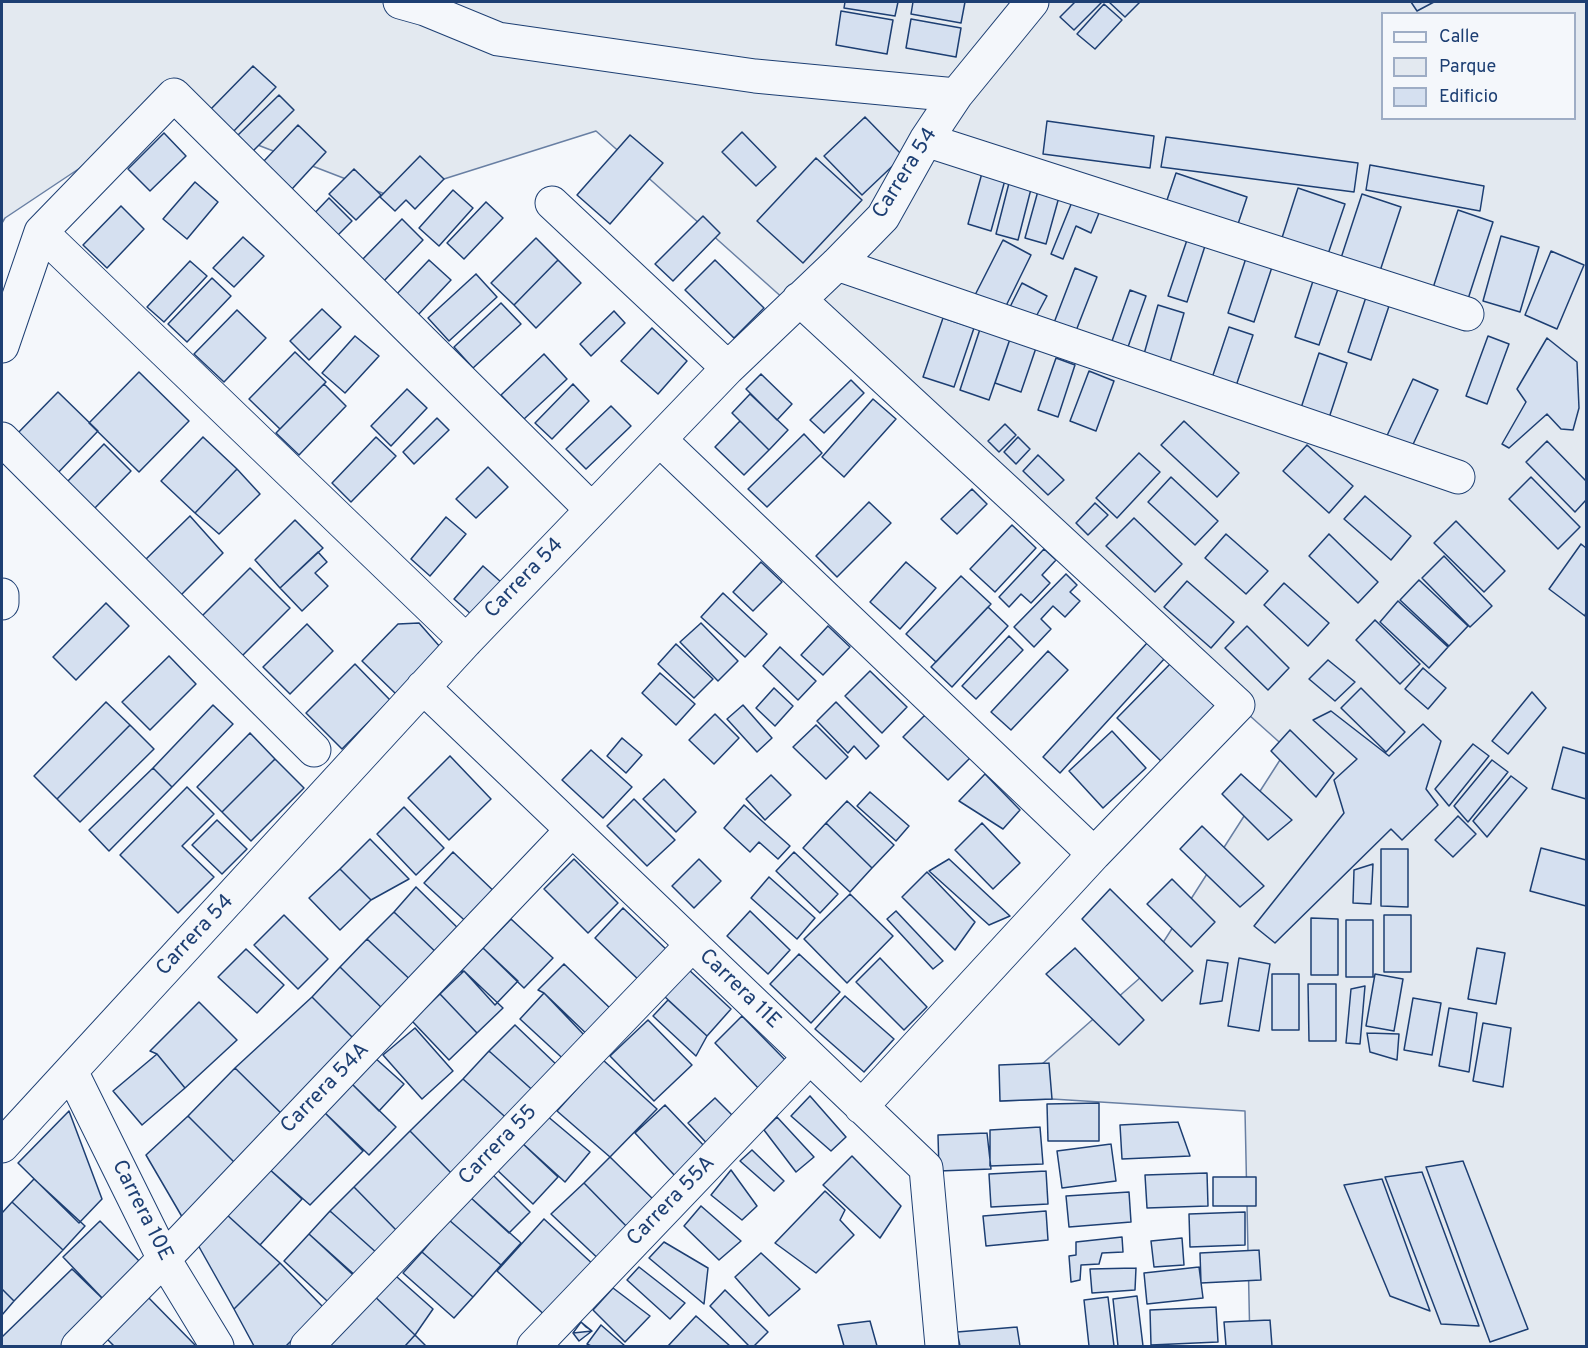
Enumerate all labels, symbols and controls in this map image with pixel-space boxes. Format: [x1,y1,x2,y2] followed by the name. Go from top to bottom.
[1381,12,1576,120] legend
[1439,26,1479,49] text: Calle
[1439,56,1496,79] text: Parque
[1439,86,1498,109] text: Edificio
[868,124,944,224] street label: Carrera 54
[480,533,570,625] street label: Carrera 54
[152,890,240,982] street label: Carrera 54
[693,945,785,1035] street label: Carrera 11E
[277,1038,375,1140] street label: Carrera 54A
[455,1101,543,1191] street label: Carrera 55
[623,1152,721,1252] street label: Carrera 55A
[105,1156,177,1266] street label: Carrera 10E

